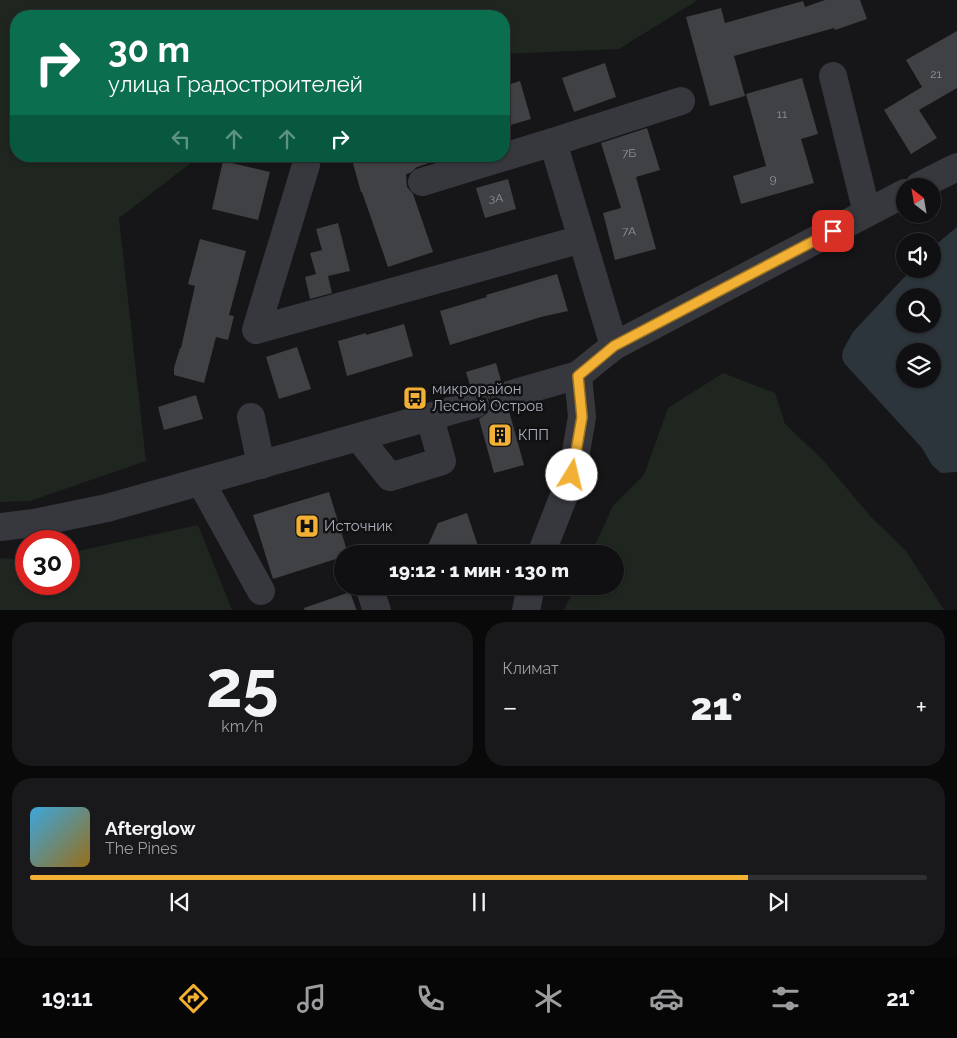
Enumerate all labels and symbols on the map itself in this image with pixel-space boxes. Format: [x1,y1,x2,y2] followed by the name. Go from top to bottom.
[930,67,942,81] house number: 21
[777,107,787,121] house number: 11
[622,146,636,160] house number: 7Б
[769,172,777,186] house number: 9
[896,178,941,222] north arrow
[489,191,503,205] house number: 3А
[812,210,854,252] pin
[622,224,636,238] house number: 7А
[432,380,543,415] place label: микрорайон Лесной Остров
[402,385,428,411] bus stop icon: микрорайон Лесной Остров
[487,422,513,448] building icon: КПП
[518,426,549,444] place label: КПП
[545,448,597,500] position arrow
[294,513,320,539] hospital icon: Источник
[324,517,393,535] place label: Источник
[15,530,80,595] speed limit sign: 30

